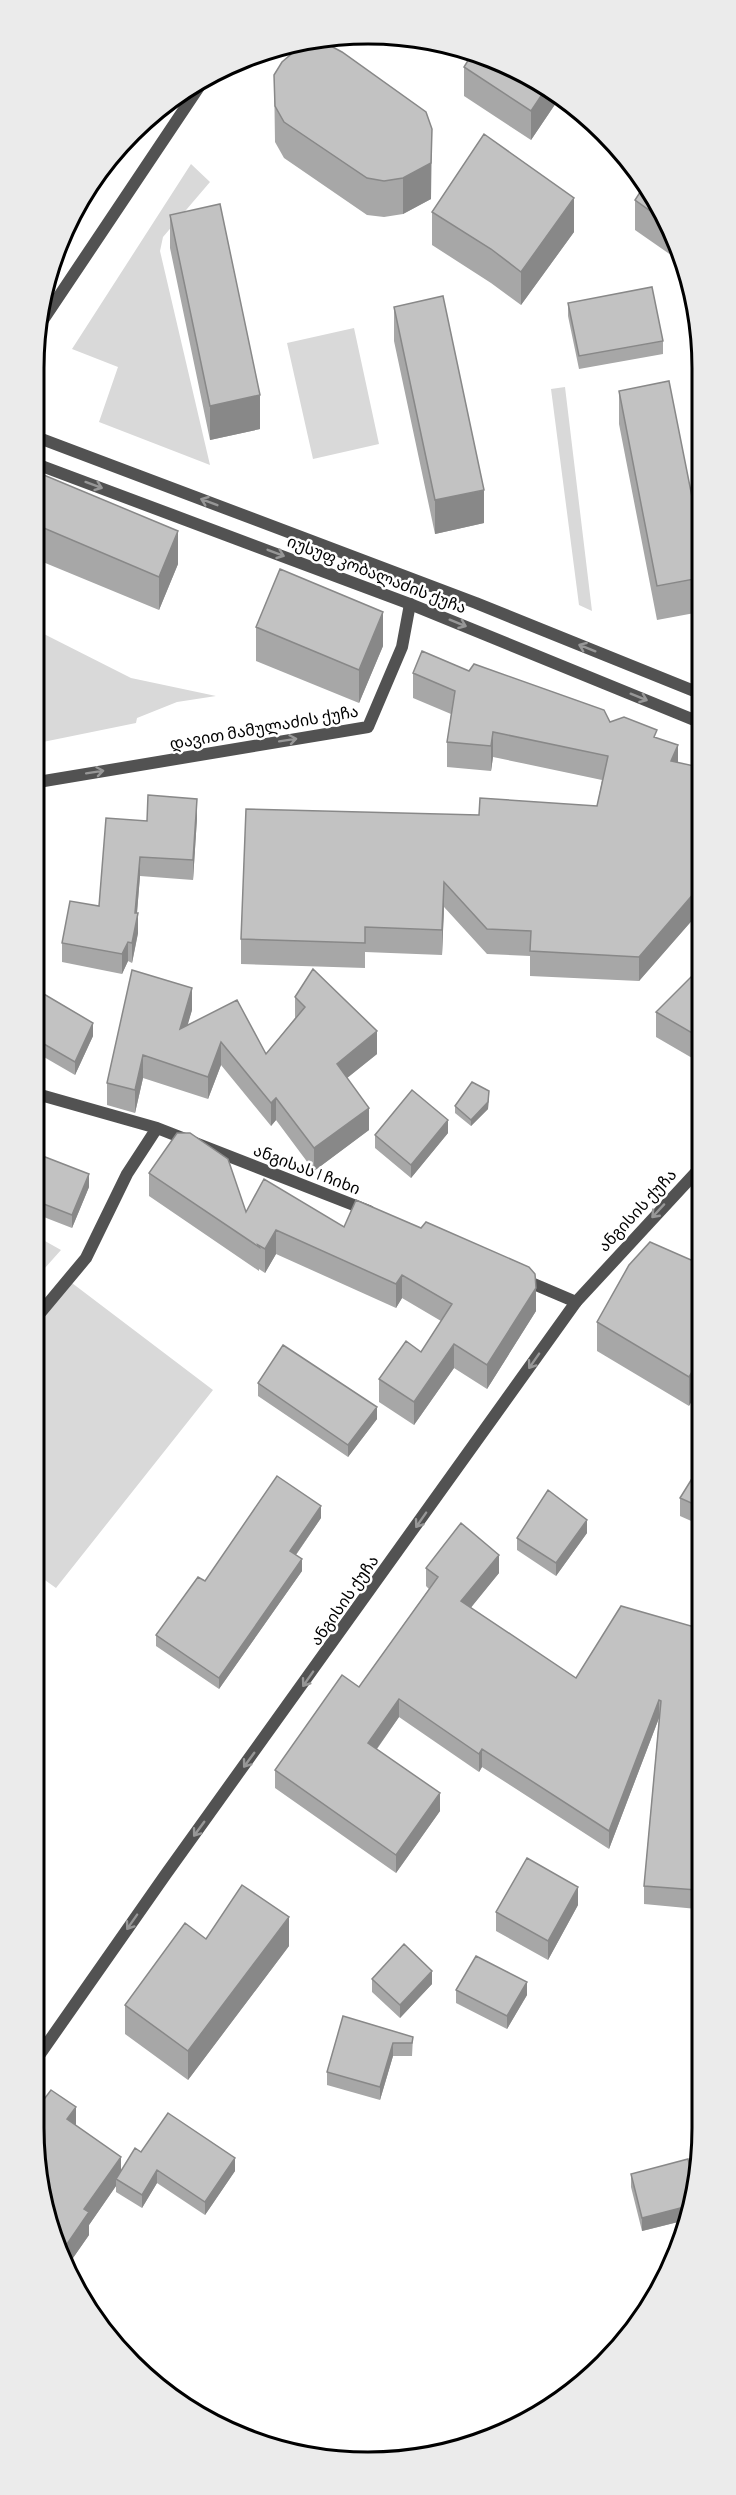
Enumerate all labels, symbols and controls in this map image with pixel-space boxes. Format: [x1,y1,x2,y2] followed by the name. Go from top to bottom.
[84,480,103,491] one-way arrow
[200,495,219,506] one-way arrow
[284,531,469,618] street label: იუსუფ კობალაძის ქუჩა
[267,548,285,559] one-way arrow
[448,618,467,629] one-way arrow
[578,641,596,652] one-way arrow
[629,692,647,703] one-way arrow
[168,701,360,754] street label: დავით მამულაძის ქუჩა
[277,735,297,746] one-way arrow
[85,766,105,777] one-way arrow
[251,1139,363,1199] street label: ანგისას I ჩიხი
[594,1165,680,1255] street label: ანგისის ქუჩა
[651,1204,666,1219] one-way arrow
[528,1352,540,1369] one-way arrow
[415,1511,427,1527] one-way arrow
[306,1551,382,1649] street label: ანგისის ქუჩა
[302,1670,314,1686] one-way arrow
[243,1752,255,1768] one-way arrow
[193,1820,205,1836] one-way arrow
[126,1914,138,1930] one-way arrow

